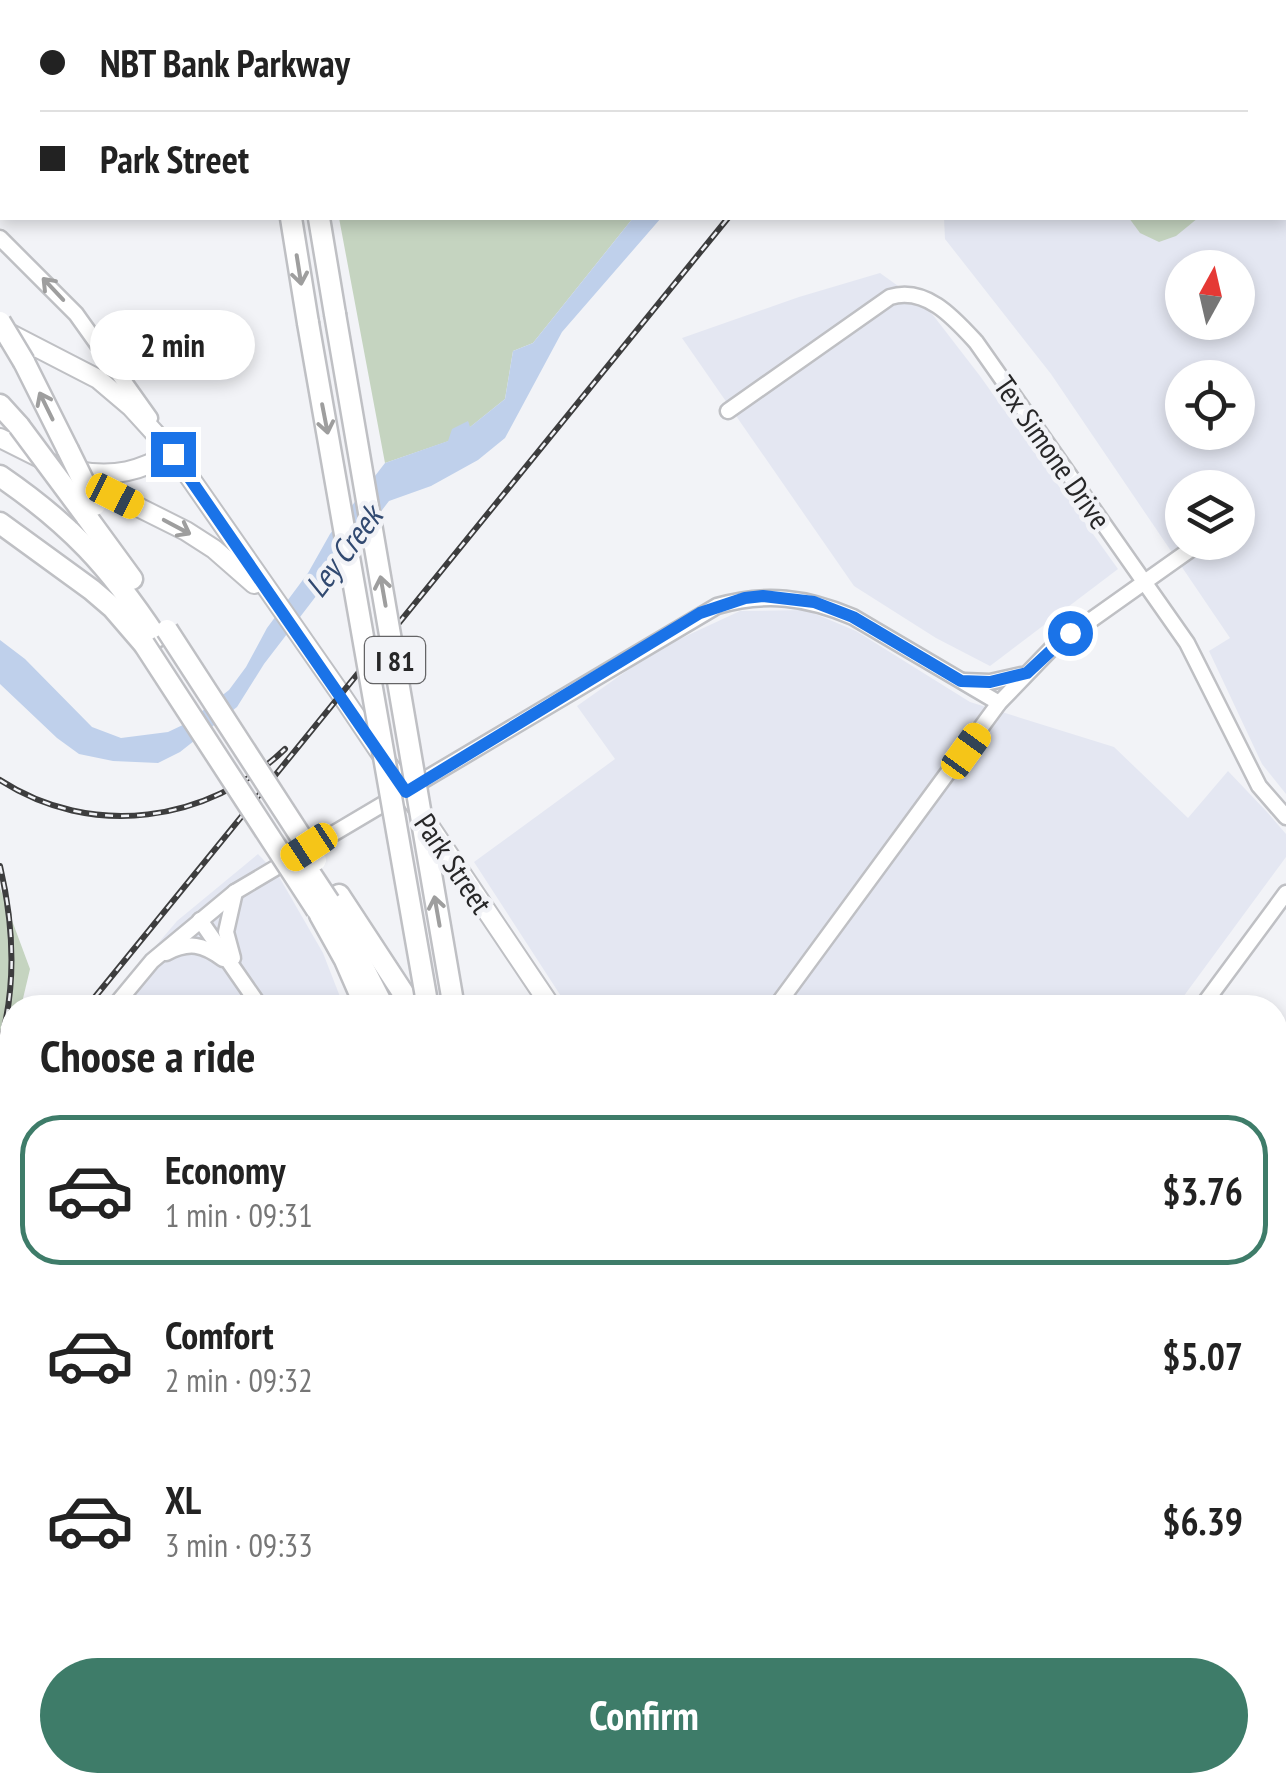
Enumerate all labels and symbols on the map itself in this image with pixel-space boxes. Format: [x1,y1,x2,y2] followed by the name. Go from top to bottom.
[1165,250,1255,340] north arrow
[290,253,309,286] one-way arrow
[41,278,65,302] one-way arrow
[90,309,256,379] callout: 2 min
[986,368,1120,536] street label: Tex Simone Drive
[36,391,55,421] one-way arrow
[316,402,335,434] one-way arrow
[151,432,196,477] route end
[81,469,149,523] car
[295,494,393,605] water label: Ley Creek
[162,518,192,537] one-way arrow
[373,575,392,608] one-way arrow
[1048,611,1093,656] route start
[365,637,425,683] road number: I 81
[936,718,996,784] car
[406,806,502,921] street label: Park Street
[276,818,342,876] car
[428,896,446,928] one-way arrow

